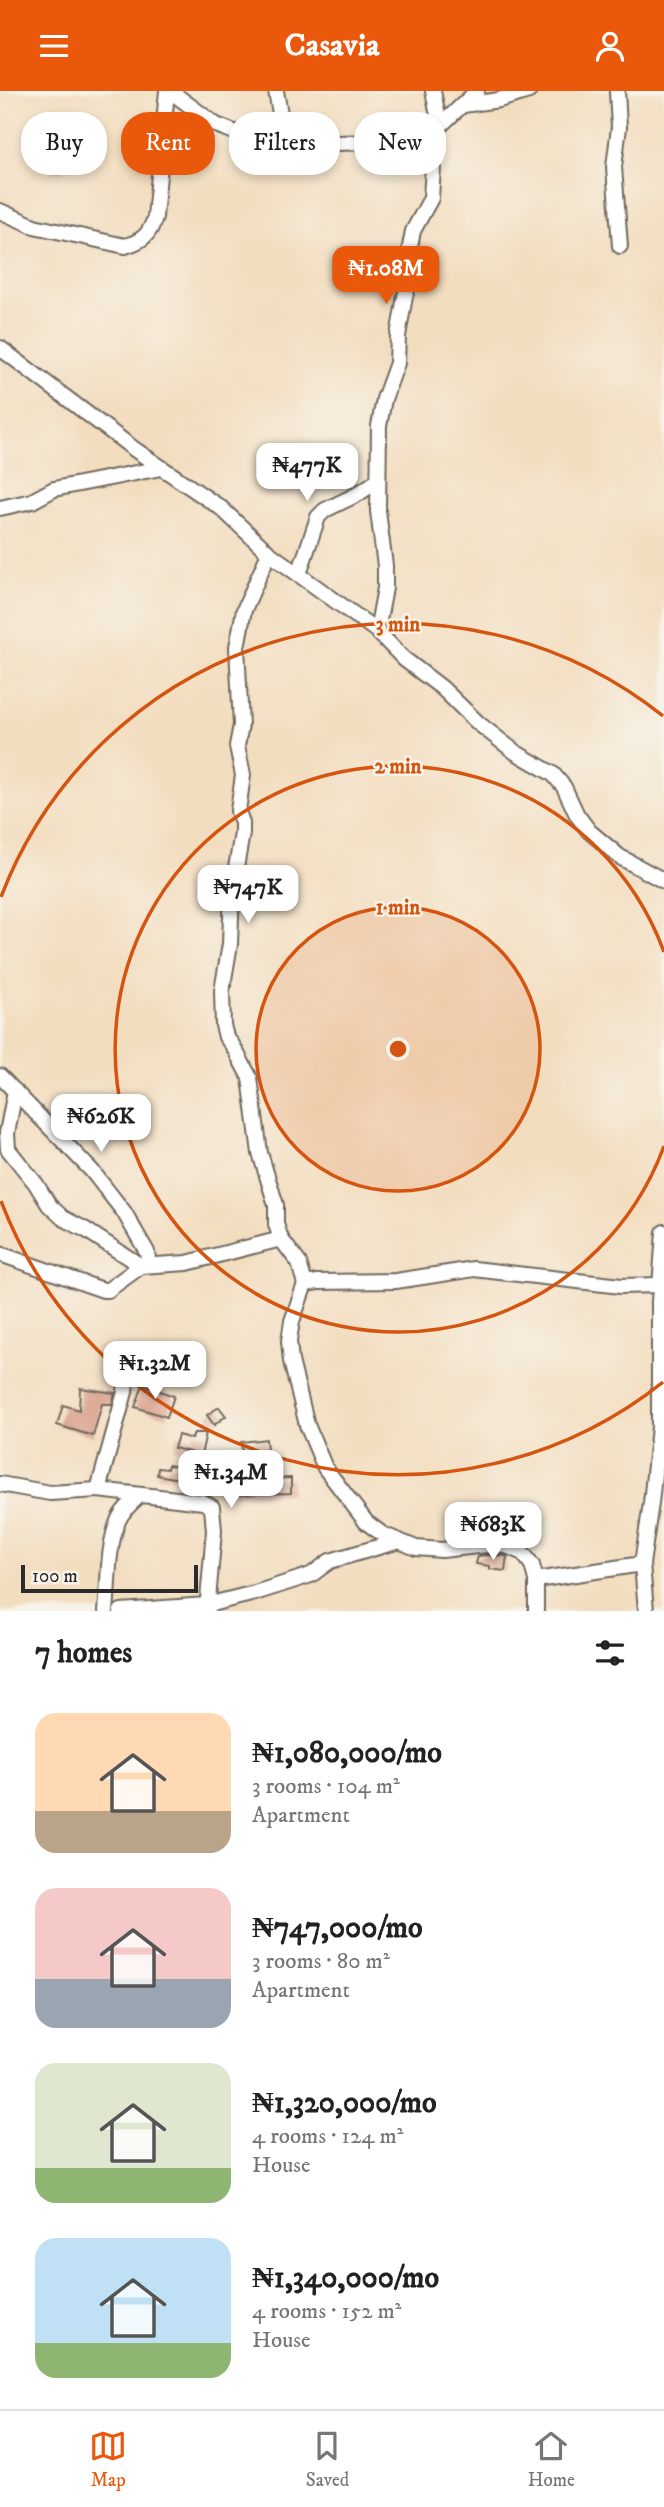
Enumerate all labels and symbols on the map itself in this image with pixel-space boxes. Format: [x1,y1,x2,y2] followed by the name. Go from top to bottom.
[329,247,443,306] pin: ₦1.08M
[258,443,356,503] pin: ₦477K
[376,612,421,638] text: 3 min
[375,754,423,780] text: 2 min
[199,865,297,925] pin: ₦747K
[376,895,421,921] text: 1 min
[386,1037,410,1061] centre of rings
[52,1095,150,1154] pin: ₦626K
[98,1341,212,1401] pin: ₦1.32M
[174,1451,288,1510] pin: ₦1.34M
[444,1503,542,1562] pin: ₦683K
[21,1562,198,1594] scale bar

